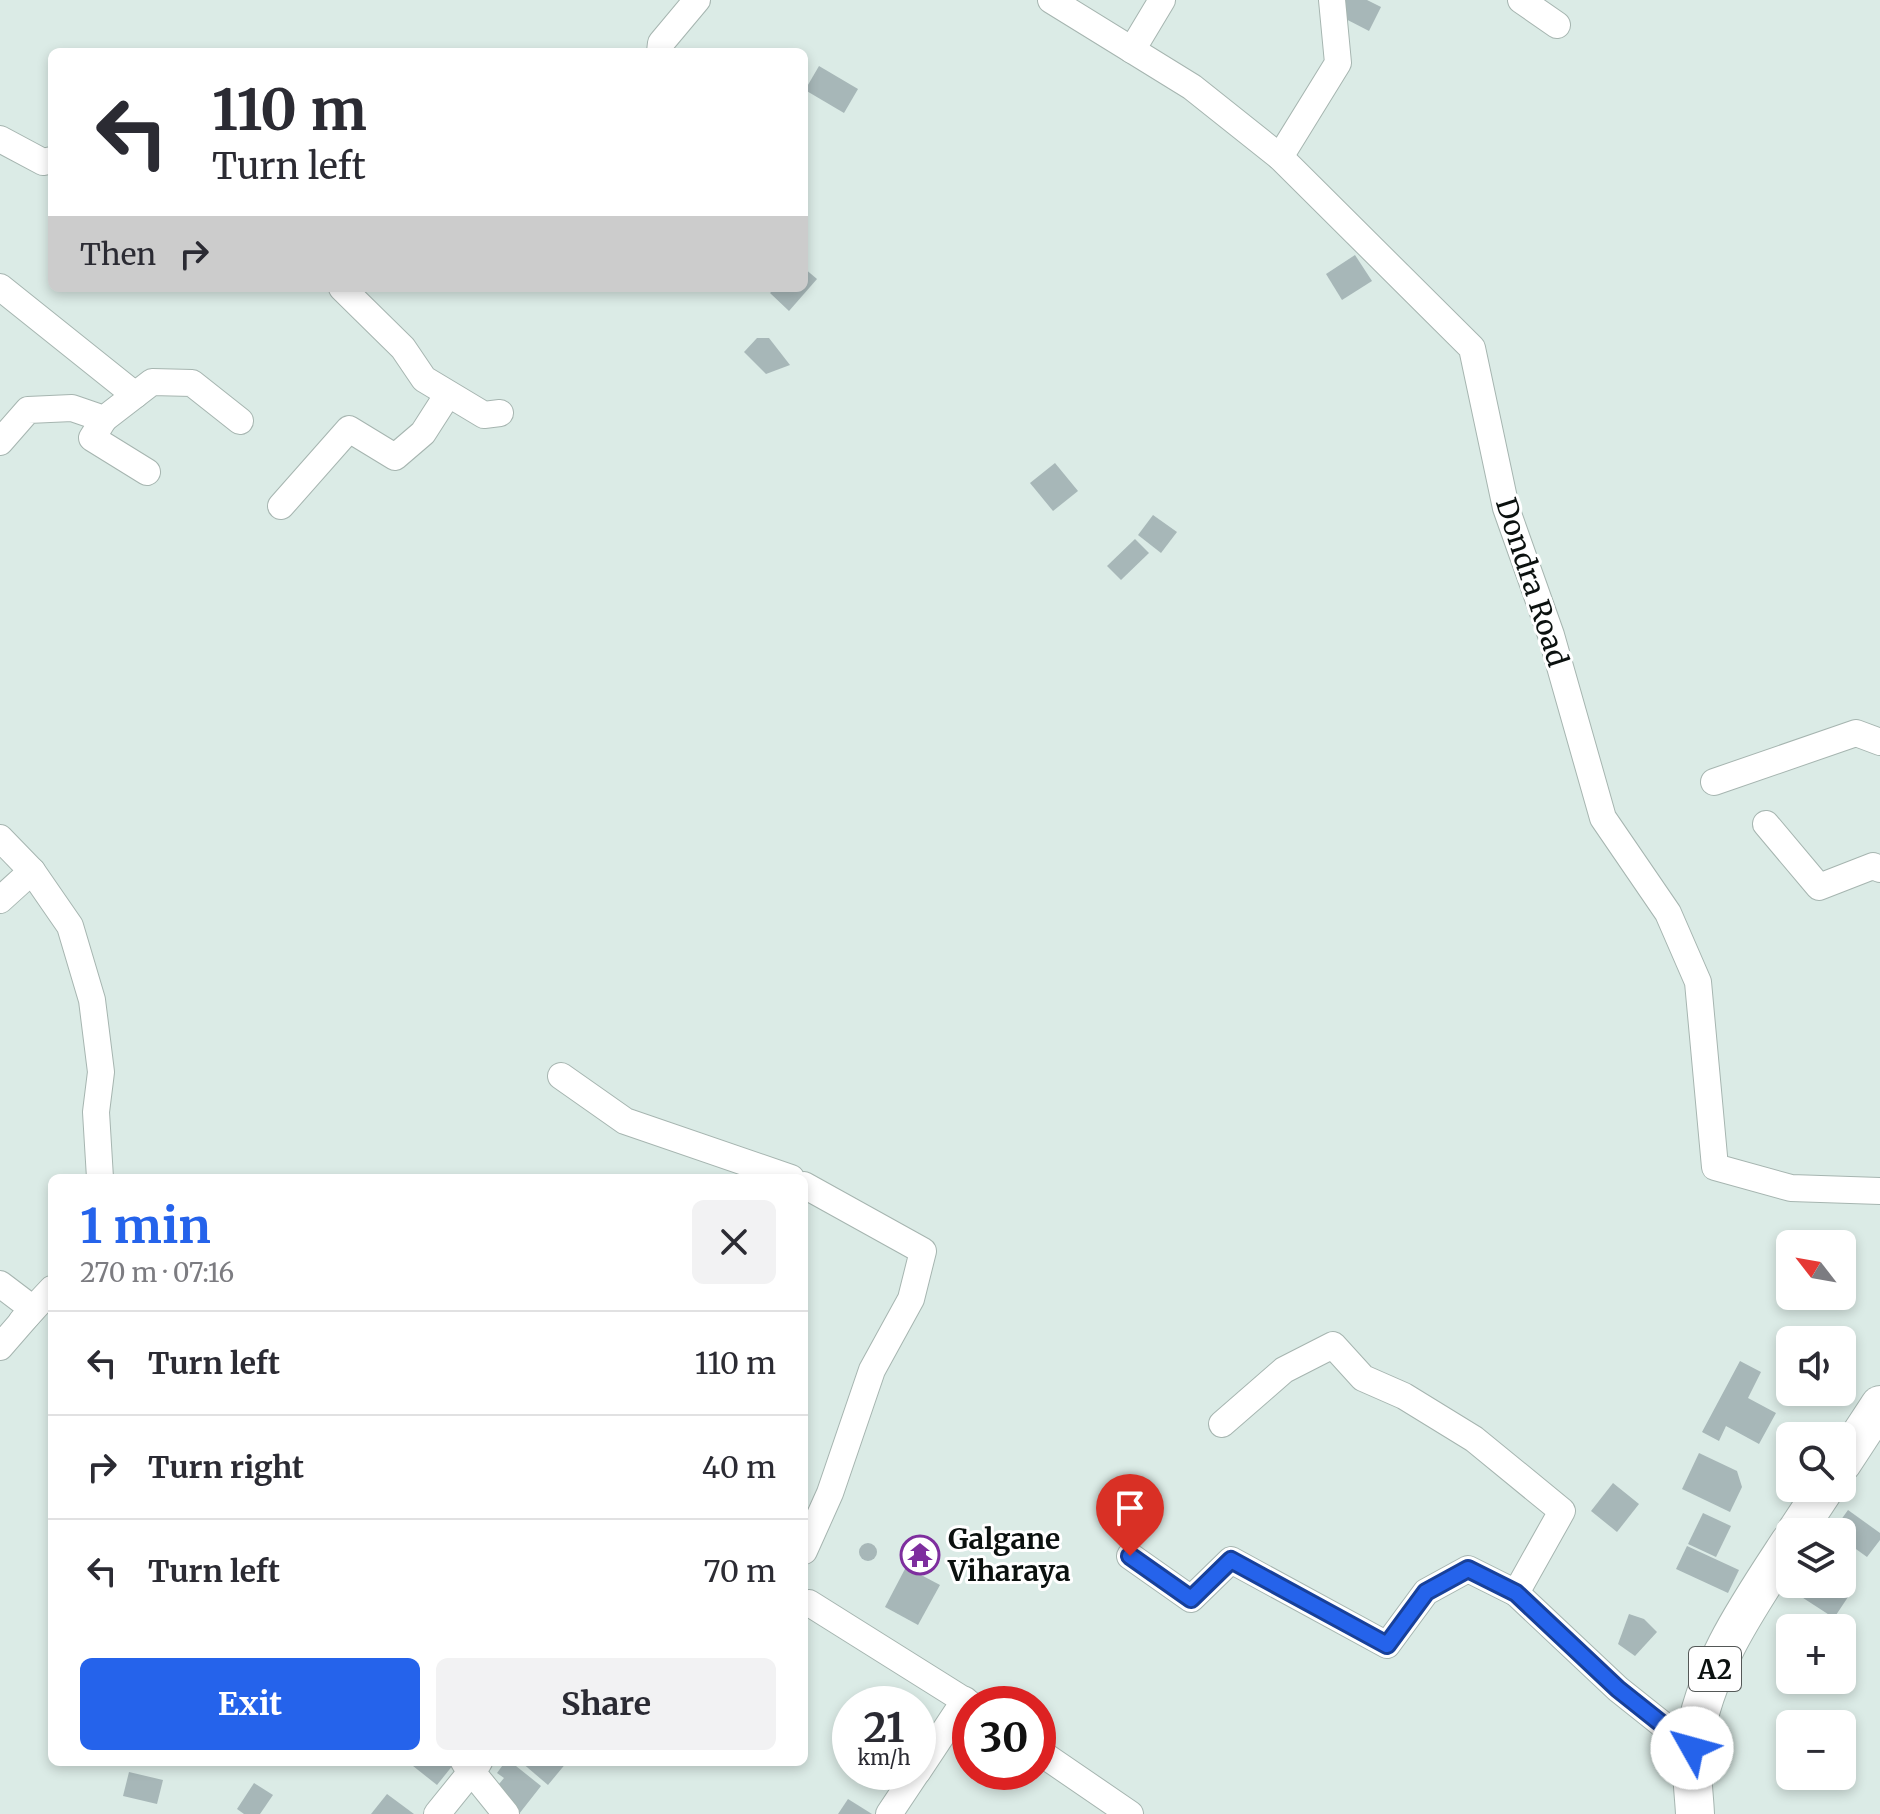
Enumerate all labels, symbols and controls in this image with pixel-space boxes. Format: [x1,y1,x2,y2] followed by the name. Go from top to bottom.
[212,75,367,145] text: 110 m
[80,80,184,184] icon: left
[212,144,366,189] text: Turn left
[172,232,216,276] icon: right
[80,235,156,273] text: Then
[1488,493,1576,671] street label: Dondra Road
[80,1196,211,1256] text: 1 min
[692,1200,776,1284] button: close
[1776,1230,1856,1310] north arrow
[1776,1230,1856,1790] map controls
[80,1256,234,1289] text: 270 m · 07:16
[1776,1326,1856,1406] button: sound
[80,1341,124,1385] icon: left
[148,1344,280,1382] text: Turn left
[695,1344,776,1382] text: 110 m
[1776,1422,1856,1502] button: search
[80,1445,124,1489] icon: right
[148,1448,304,1486] text: Turn right
[702,1448,776,1486] text: 40 m
[1096,1474,1164,1556] pin
[1108,1486,1152,1530] icon: arrive
[1776,1518,1856,1598] button: layers
[947,1521,1071,1589] place label: Galgane Viharaya
[899,1534,941,1576] temple icon: Galgane Viharaya
[80,1549,124,1593] icon: left
[148,1552,280,1590] text: Turn left
[703,1552,776,1590] text: 70 m
[1776,1614,1856,1694] button: +
[1689,1647,1741,1691] road number: A2
[80,1658,420,1750] button: Exit
[436,1658,776,1750] button: Share
[952,1686,1056,1790] speed limit sign: 30
[864,1703,904,1753] text: 21
[1650,1706,1734,1790] position arrow
[1776,1710,1856,1790] button: −
[858,1745,910,1770] text: km/h

